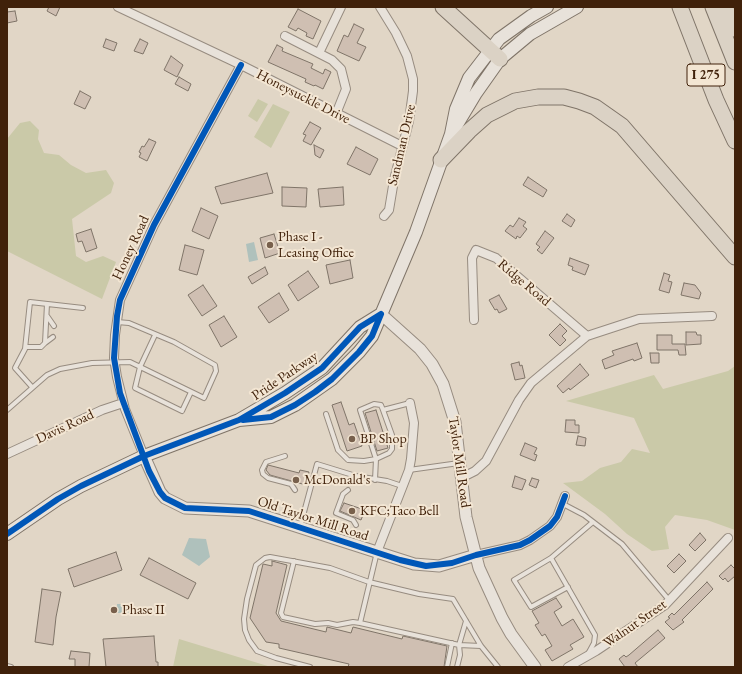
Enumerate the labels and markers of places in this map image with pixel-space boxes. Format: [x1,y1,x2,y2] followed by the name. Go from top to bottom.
[278,229,354,262] place label: Phase I - Leasing Office
[265,240,275,250] marker: Phase I - Leasing Office
[360,431,407,447] place label: BP Shop
[347,434,357,444] marker: BP Shop
[304,472,370,488] place label: McDonald's
[291,475,301,485] marker: McDonald's
[360,503,439,519] place label: KFC;Taco Bell
[347,506,357,516] marker: KFC;Taco Bell
[122,602,165,618] place label: Phase II
[109,605,119,615] marker: Phase II

